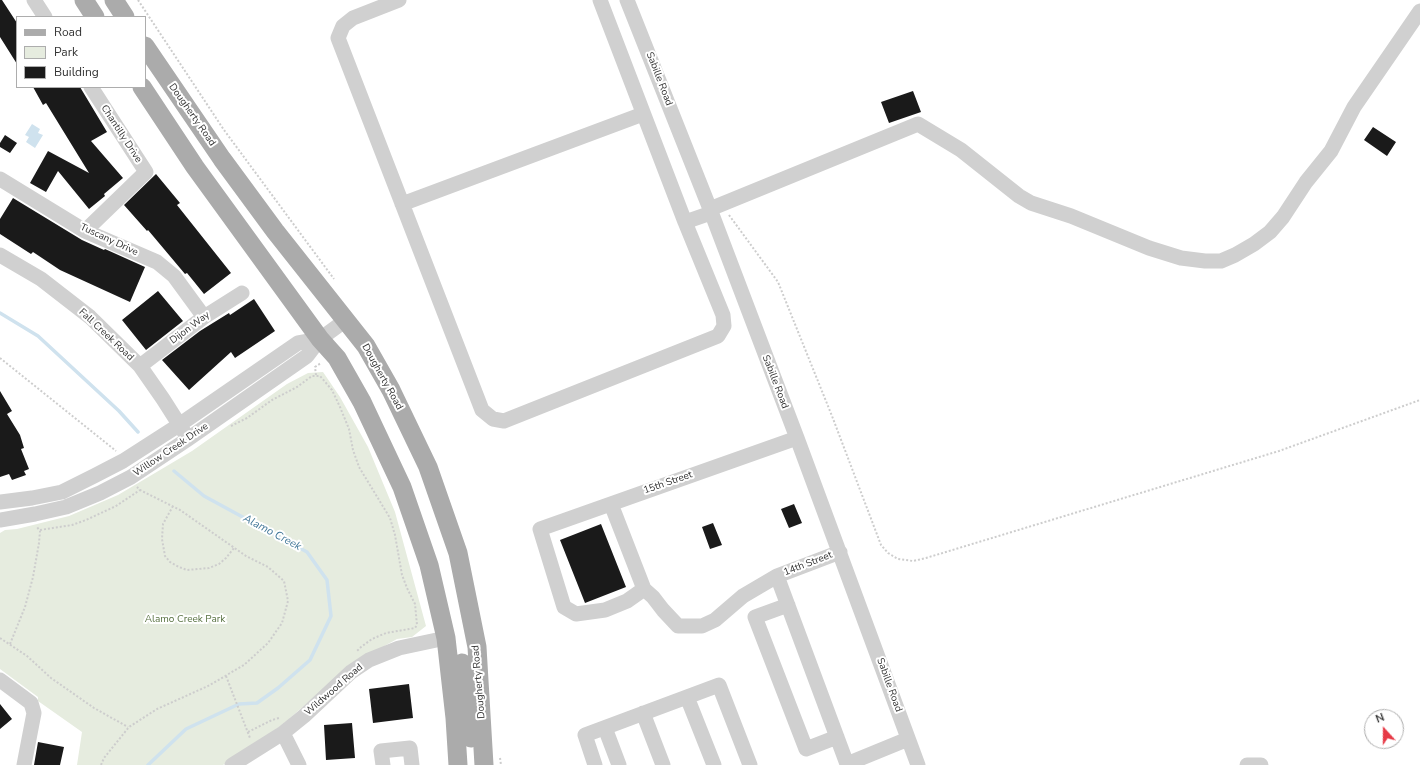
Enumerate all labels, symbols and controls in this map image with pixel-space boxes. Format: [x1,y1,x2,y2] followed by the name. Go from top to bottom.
[16,16,146,88] legend
[54,24,82,40] text: Road
[54,44,78,60] text: Park
[643,50,675,108] street label: Sabille Road
[54,64,99,80] text: Building
[166,81,218,149] street label: Dougherty Road
[98,103,144,165] street label: Chantilly Drive
[78,221,140,259] street label: Tuscany Drive
[76,306,136,364] street label: Fall Creek Road
[168,309,212,347] street label: Dijon Way
[359,342,405,412] street label: Dougherty Road
[759,353,791,411] street label: Sabille Road
[131,420,211,480] street label: Willow Creek Drive
[642,469,694,497] street label: 15th Street
[241,512,303,554] water label: Alamo Creek
[782,549,834,579] street label: 14th Street
[145,614,225,626] park label: Alamo Creek Park
[470,645,488,719] street label: Dougherty Road
[874,656,904,714] street label: Sabille Road
[302,661,366,719] street label: Wildwood Road
[1364,709,1404,749] north arrow
[1373,710,1386,727] text: N

